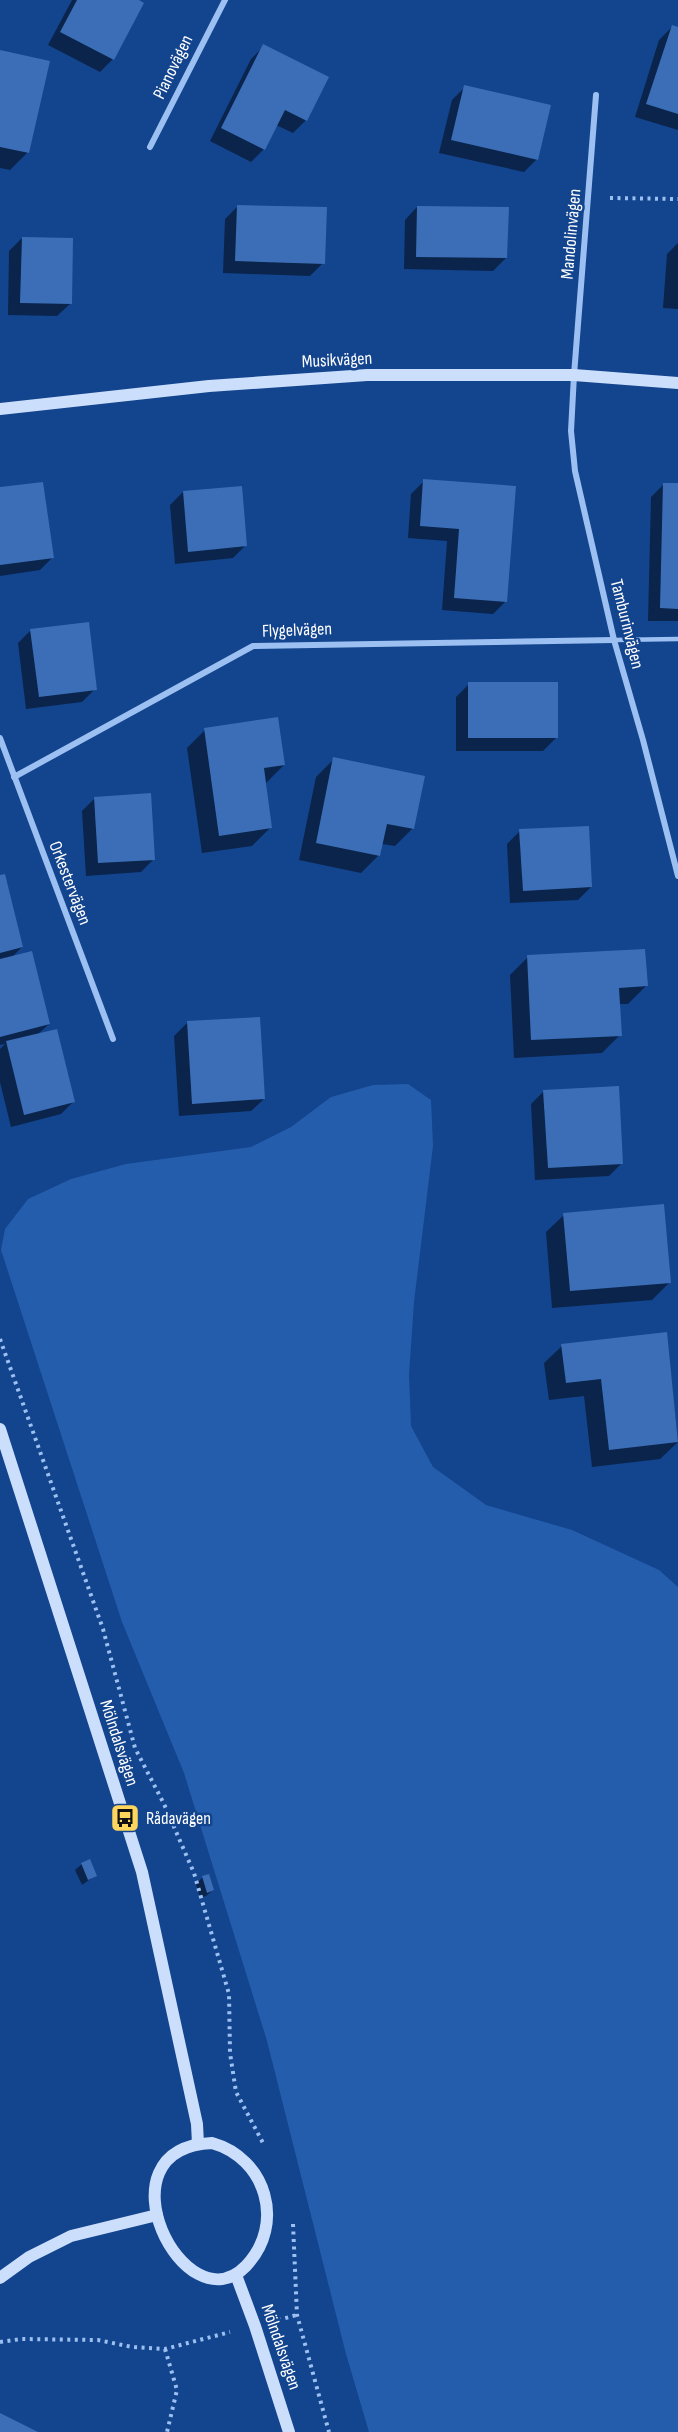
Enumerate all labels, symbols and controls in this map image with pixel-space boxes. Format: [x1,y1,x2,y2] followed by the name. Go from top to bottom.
[149,32,197,102] street label: Pianovägen
[557,188,585,280] street label: Mandolinvägen
[301,348,373,372] street label: Musikvägen
[606,577,648,671] street label: Tamburinvägen
[262,618,332,642] street label: Flygelvägen
[44,838,96,928] street label: Orkestervägen
[95,1697,143,1789] street label: Mölndalsvägen
[109,1802,141,1834] bus stop icon: Rådavägen
[146,1808,211,1829] place label: Rådavägen
[257,2301,305,2393] street label: Mölndalsvägen

